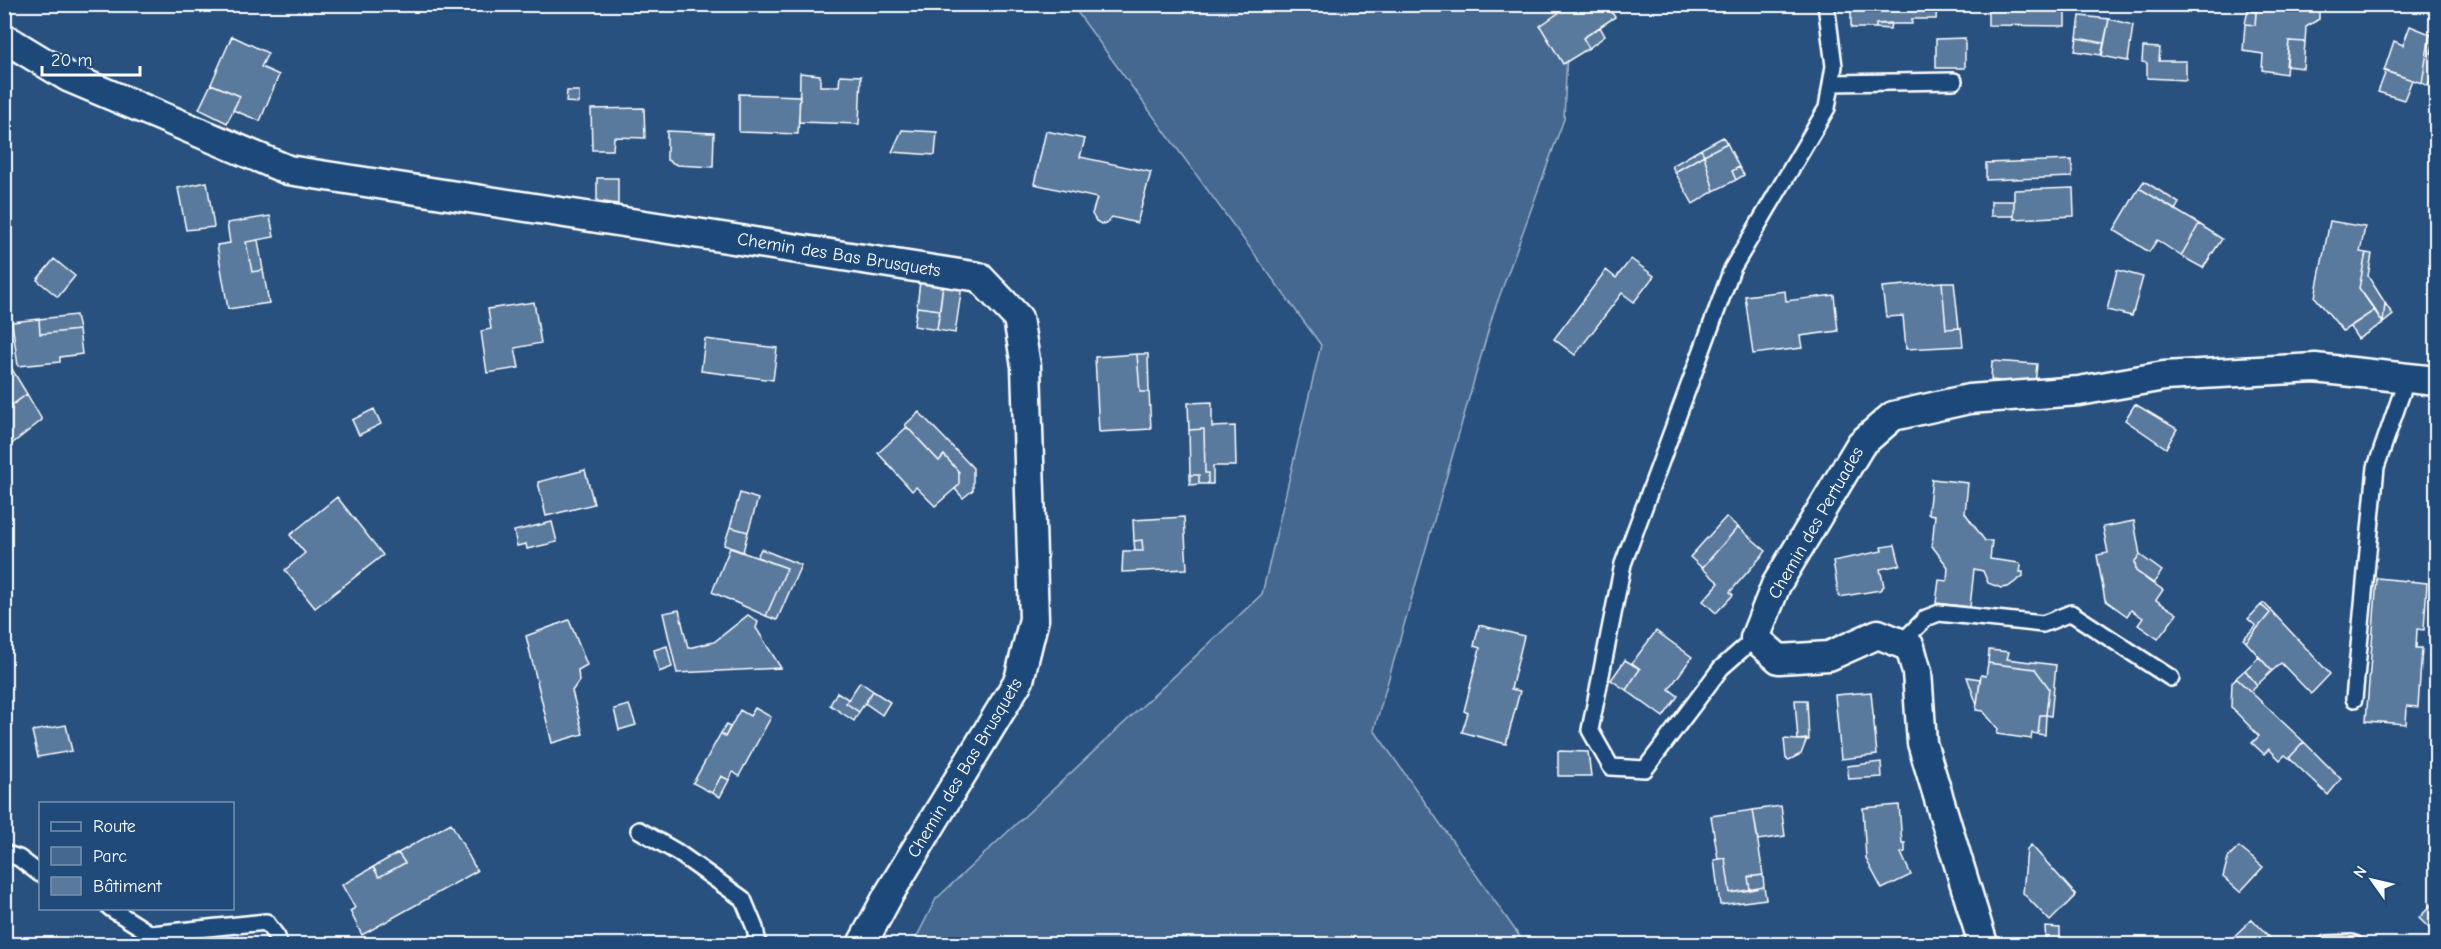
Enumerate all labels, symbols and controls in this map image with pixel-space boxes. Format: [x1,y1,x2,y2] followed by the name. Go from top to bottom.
[42,39,140,77] scale bar
[51,50,92,71] text: 20 m
[736,229,942,281] street label: Chemin des Bas Brusquets
[1764,443,1868,603] street label: Chemin des Pertuades
[903,674,1027,862] street label: Chemin des Bas Brusquets
[39,802,234,910] legend
[93,816,136,837] text: Route
[93,846,127,867] text: Parc
[2342,850,2402,910] north arrow
[2350,863,2371,882] text: N
[93,876,163,897] text: Bâtiment

